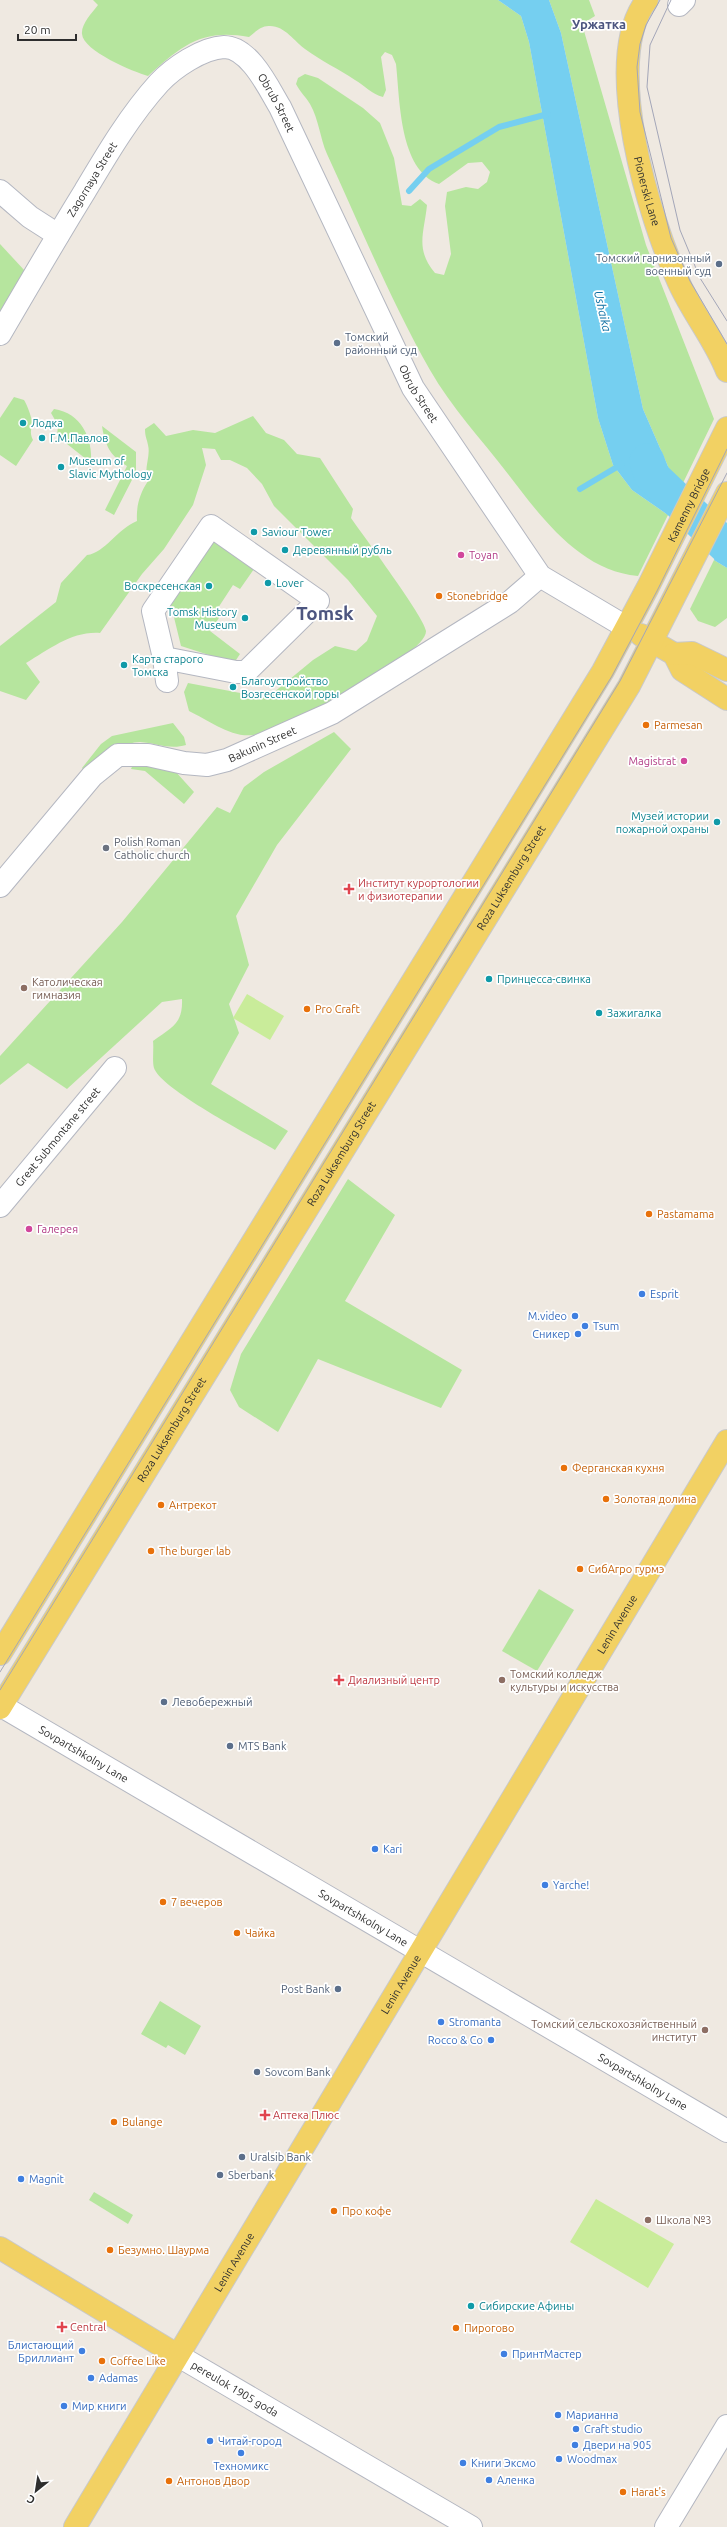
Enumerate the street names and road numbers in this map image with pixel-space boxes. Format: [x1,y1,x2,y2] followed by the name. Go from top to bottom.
[256,71,297,135] street label: Obrub Street
[65,139,120,219] street label: Zagornaya Street
[632,155,662,227] street label: Pionerski Lane
[397,363,441,425] street label: Obrub Street
[665,466,712,544] street label: Kamenny Bridge
[226,724,299,765] street label: Bakunin Street
[474,823,548,932] street label: Roza Luksemburg Street
[13,1084,103,1189] street label: Great Submontane street
[304,1098,378,1208] street label: Roza Luksemburg Street
[135,1374,208,1484] street label: Roza Luksemburg Street
[595,1593,639,1656] street label: Lenin Avenue
[37,1723,131,1785] street label: Sovpartshkolny Lane
[316,1887,410,1949] street label: Sovpartshkolny Lane
[379,1953,423,2016] street label: Lenin Avenue
[596,2051,690,2113] street label: Sovpartshkolny Lane
[212,2230,256,2294] street label: Lenin Avenue
[189,2359,280,2419] street label: pereulok 1905 goda

